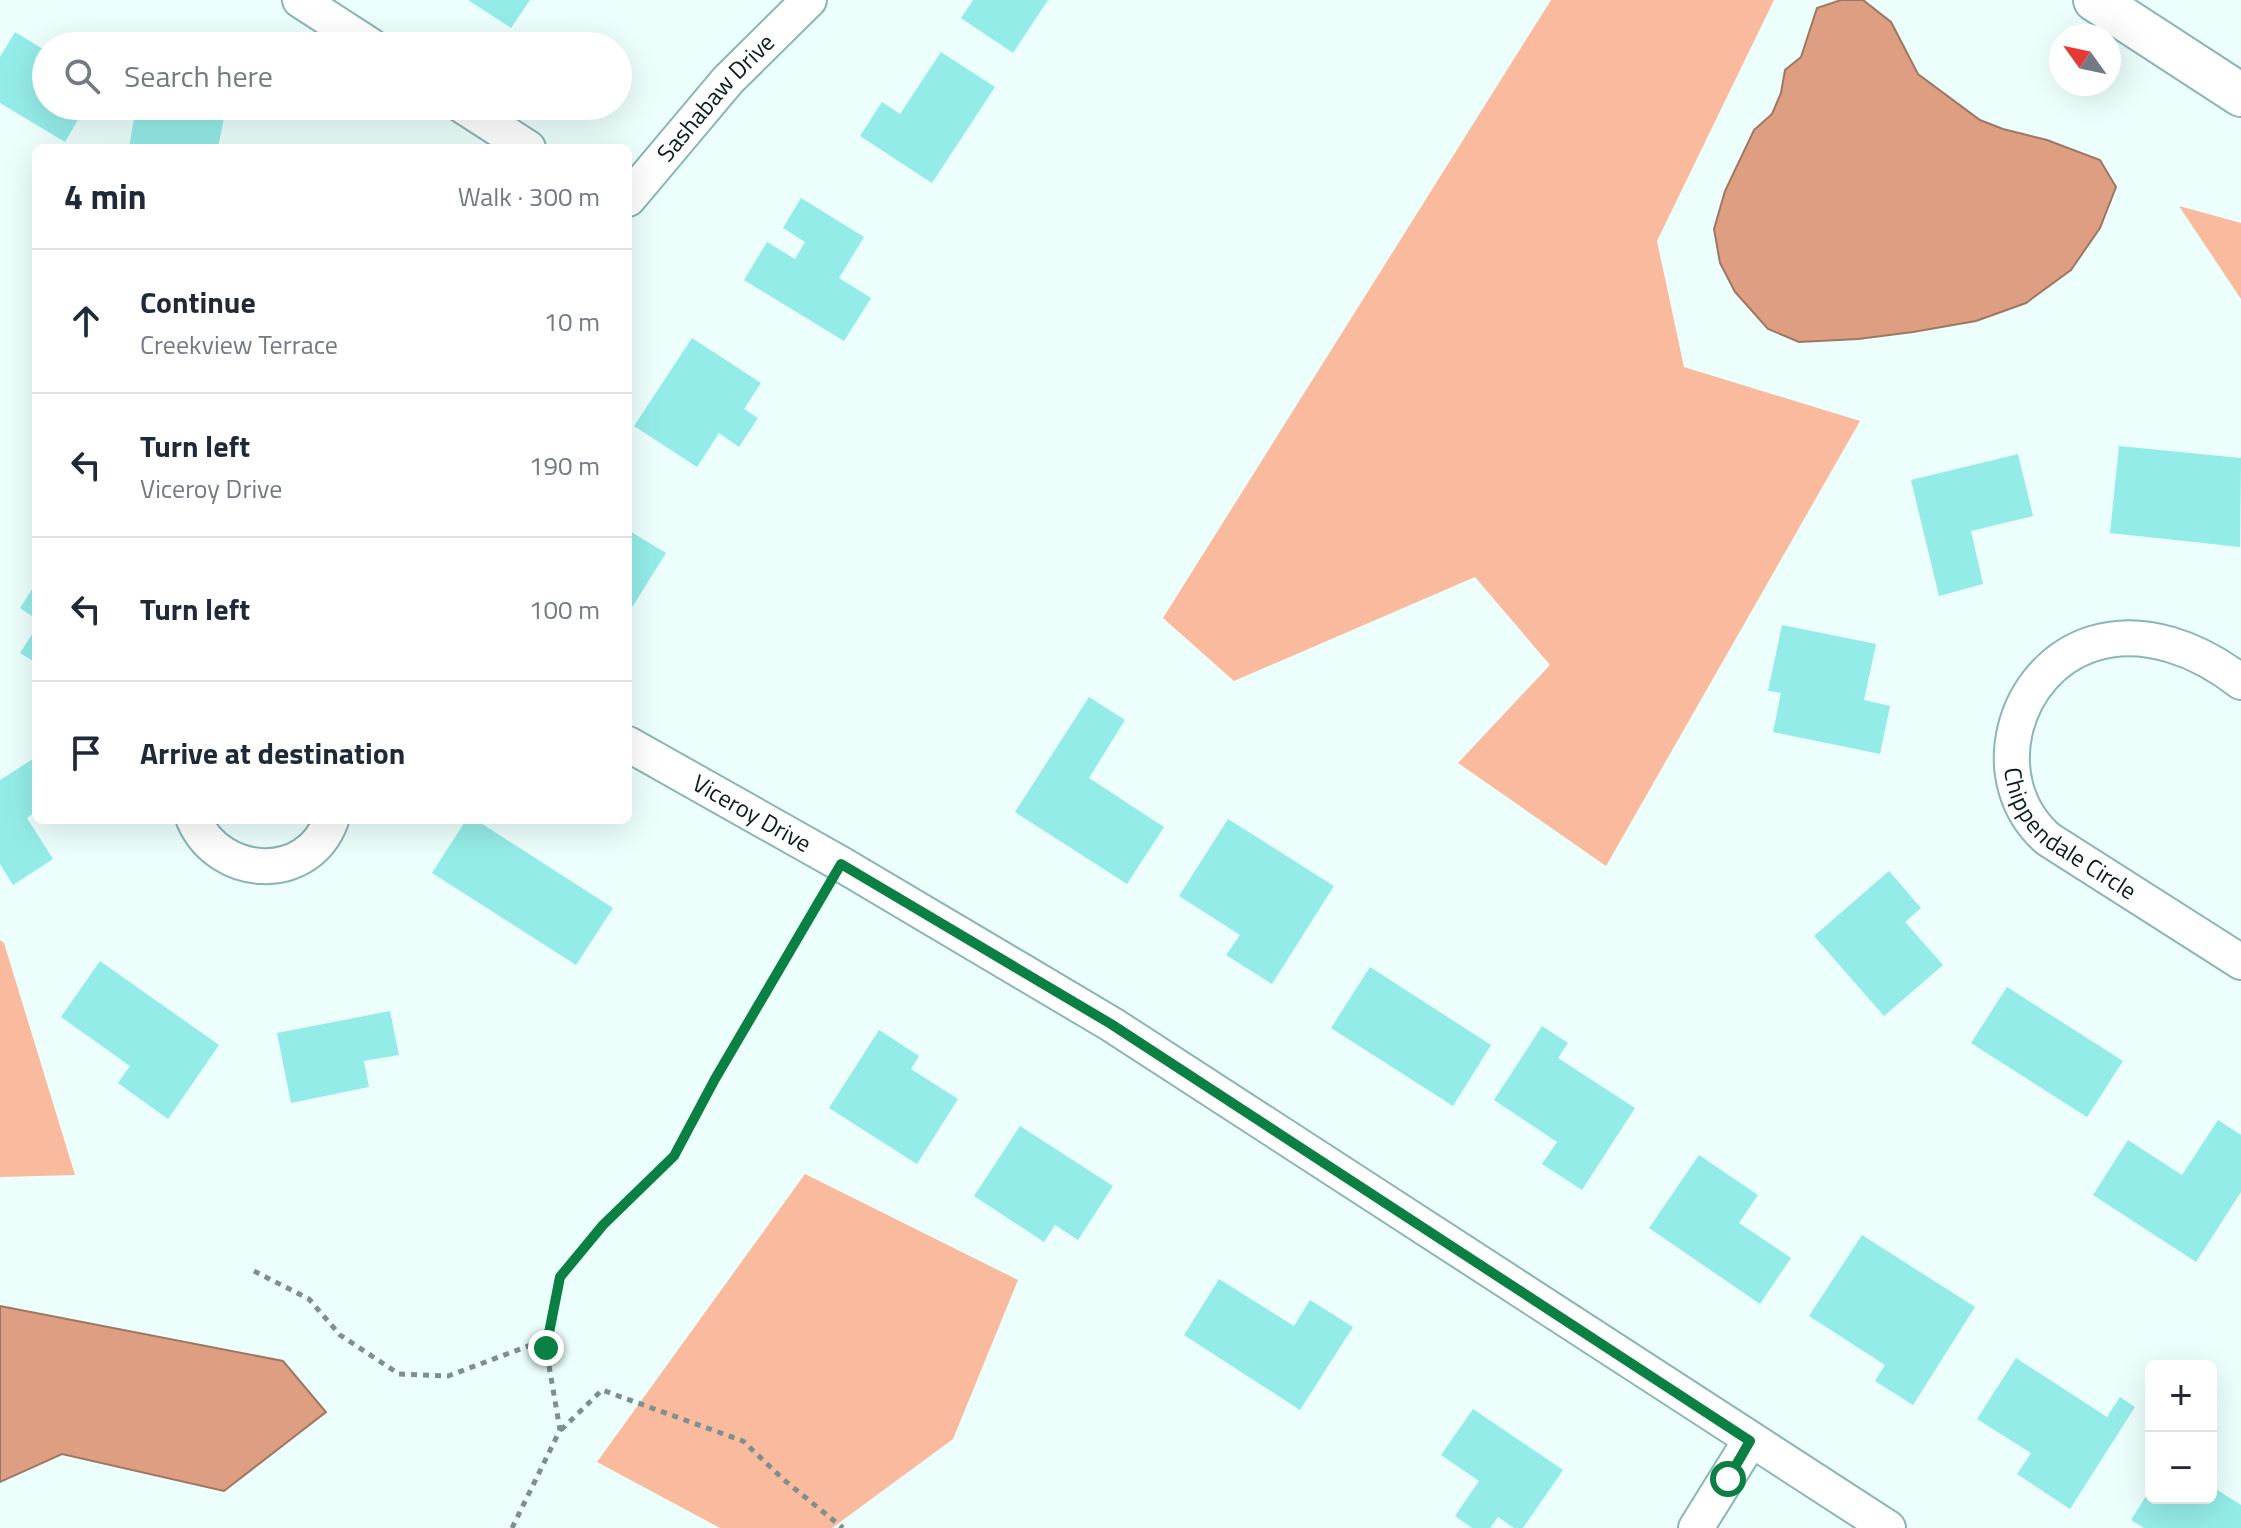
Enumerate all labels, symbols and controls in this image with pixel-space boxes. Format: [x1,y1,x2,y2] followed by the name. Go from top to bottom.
[2049,24,2121,96] north arrow
[648,25,782,169] street label: Sashabaw Drive
[32,32,632,120] search box
[124,53,273,99] text: Search here
[60,54,104,98] icon: search
[64,170,147,222] text: 4 min
[458,177,600,216] text: Walk · 300 m
[140,279,256,325] text: Continue
[64,299,108,343] icon: ahead
[543,302,600,341] text: 10 m
[140,325,338,364] text: Creekview Terrace
[140,423,250,469] text: Turn left
[64,443,108,487] icon: left
[529,446,600,485] text: 190 m
[140,469,282,508] text: Viceroy Drive
[140,586,250,632] text: Turn left
[64,587,108,631] icon: left
[529,590,600,629] text: 100 m
[140,730,405,776] text: Arrive at destination
[64,731,108,775] icon: arrive
[686,765,818,861] street label: Viceroy Drive
[1995,765,2144,908] street label: Chippendale Circle
[528,1330,564,1366] route end
[2145,1360,2217,1504] map controls
[2145,1360,2217,1432] button: +
[2145,1432,2217,1504] button: −
[1710,1461,1746,1497] route start

